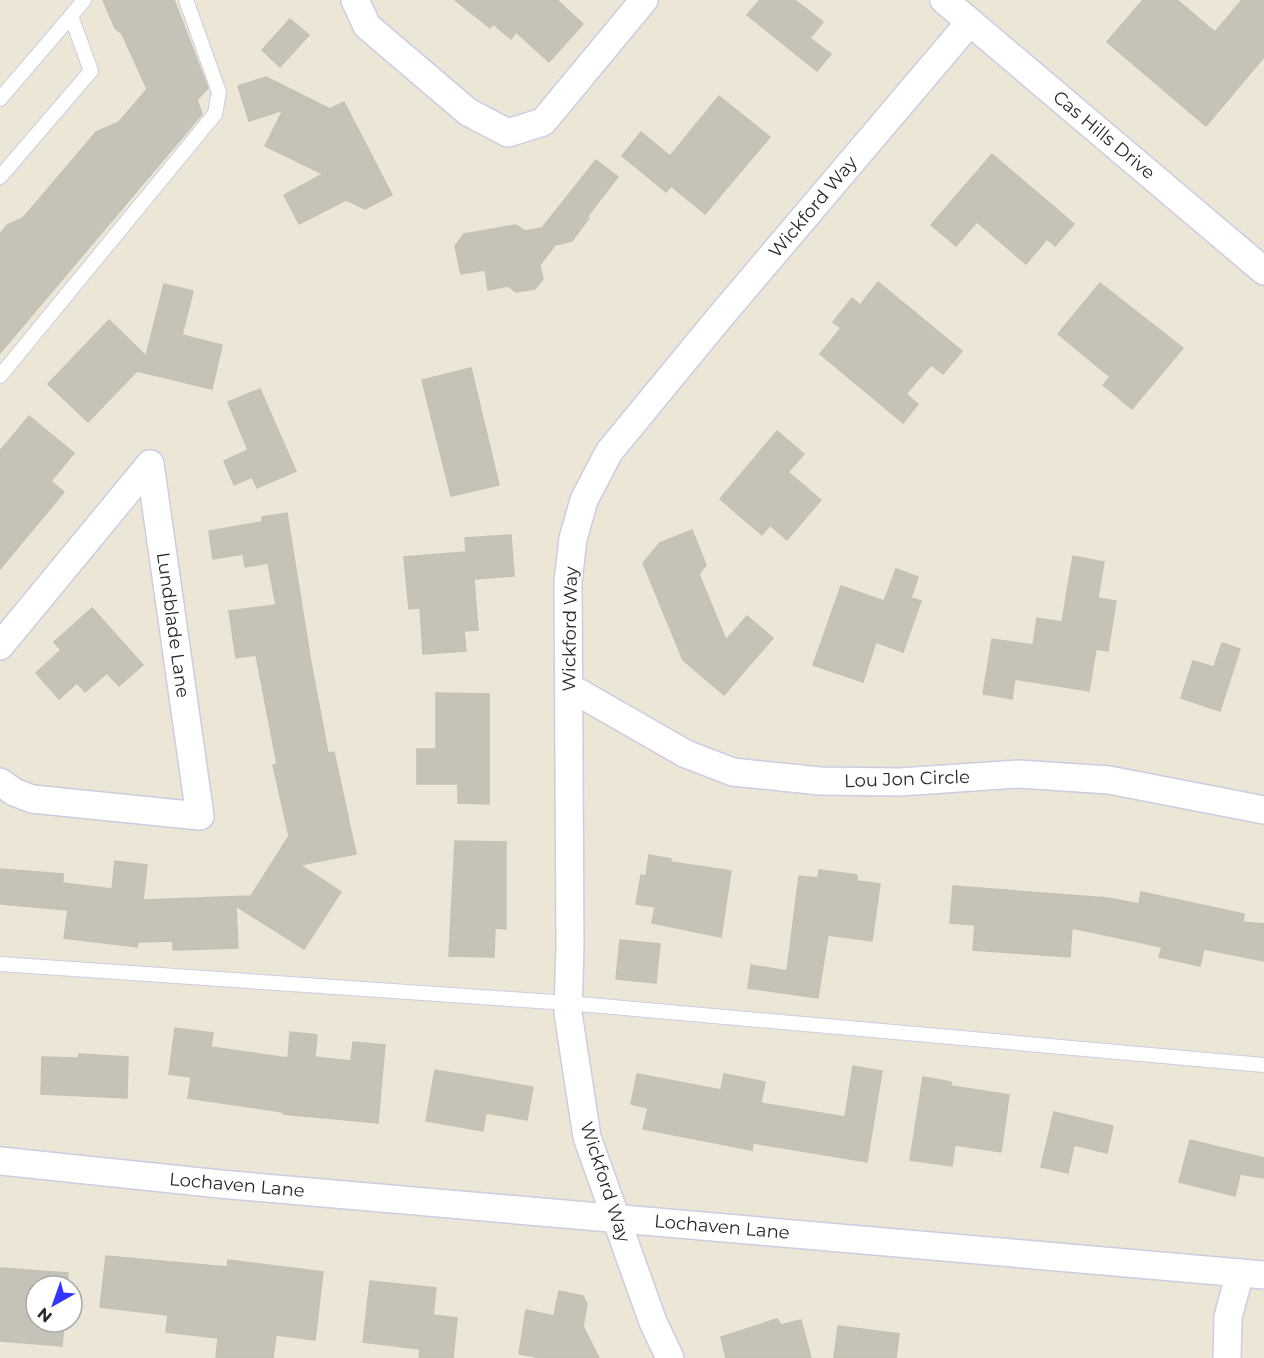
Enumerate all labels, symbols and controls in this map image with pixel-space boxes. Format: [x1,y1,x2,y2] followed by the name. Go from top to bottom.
[1048,86,1160,184] street label: Cas Hills Drive
[764,152,862,262] street label: Wickford Way
[152,551,194,699] street label: Lundblade Lane
[558,566,582,692] street label: Wickford Way
[844,766,970,792] street label: Lou Jon Circle
[575,1119,635,1245] street label: Wickford Way
[168,1168,306,1202] street label: Lochaven Lane
[653,1210,791,1244] street label: Lochaven Lane
[24,1274,84,1334] north arrow
[34,1304,56,1327] text: N

